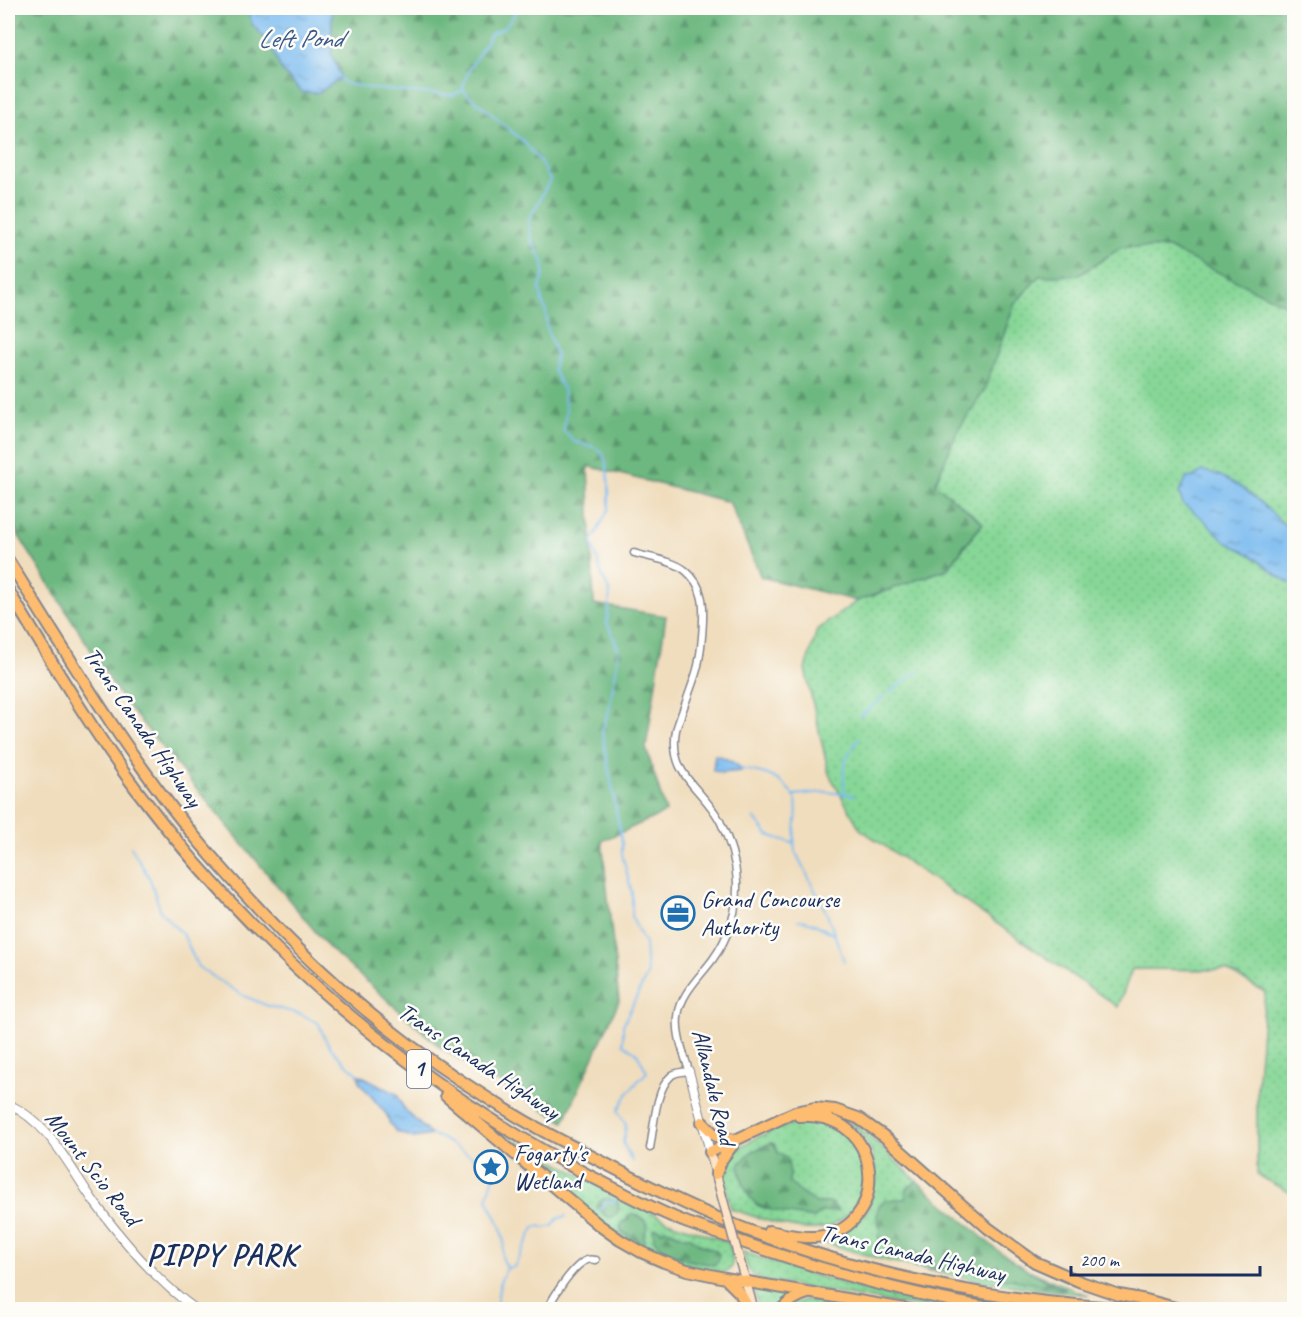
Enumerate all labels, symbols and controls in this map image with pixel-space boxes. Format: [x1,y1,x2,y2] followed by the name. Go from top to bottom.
[258,22,350,55] water label: Left Pond
[77,641,210,814] street label: Trans Canada Highway
[701,884,841,942] place label: Grand Concourse Authority
[660,895,696,931] office icon: Grand Concourse Authority
[392,996,567,1127] street label: Trans Canada Highway
[685,1026,744,1152] street label: Allandale Road
[407,1050,431,1088] road number: 1
[39,1104,150,1234] street label: Mount Scio Road
[514,1138,590,1196] place label: Fogarty's Wetland
[473,1149,509,1185] place icon: Fogarty's Wetland
[818,1217,1010,1289] street label: Trans Canada Highway
[147,1236,302,1274] district label: PIPPY PARK
[1071,1239,1260,1277] scale bar
[1080,1249,1121,1271] text: 200 m

